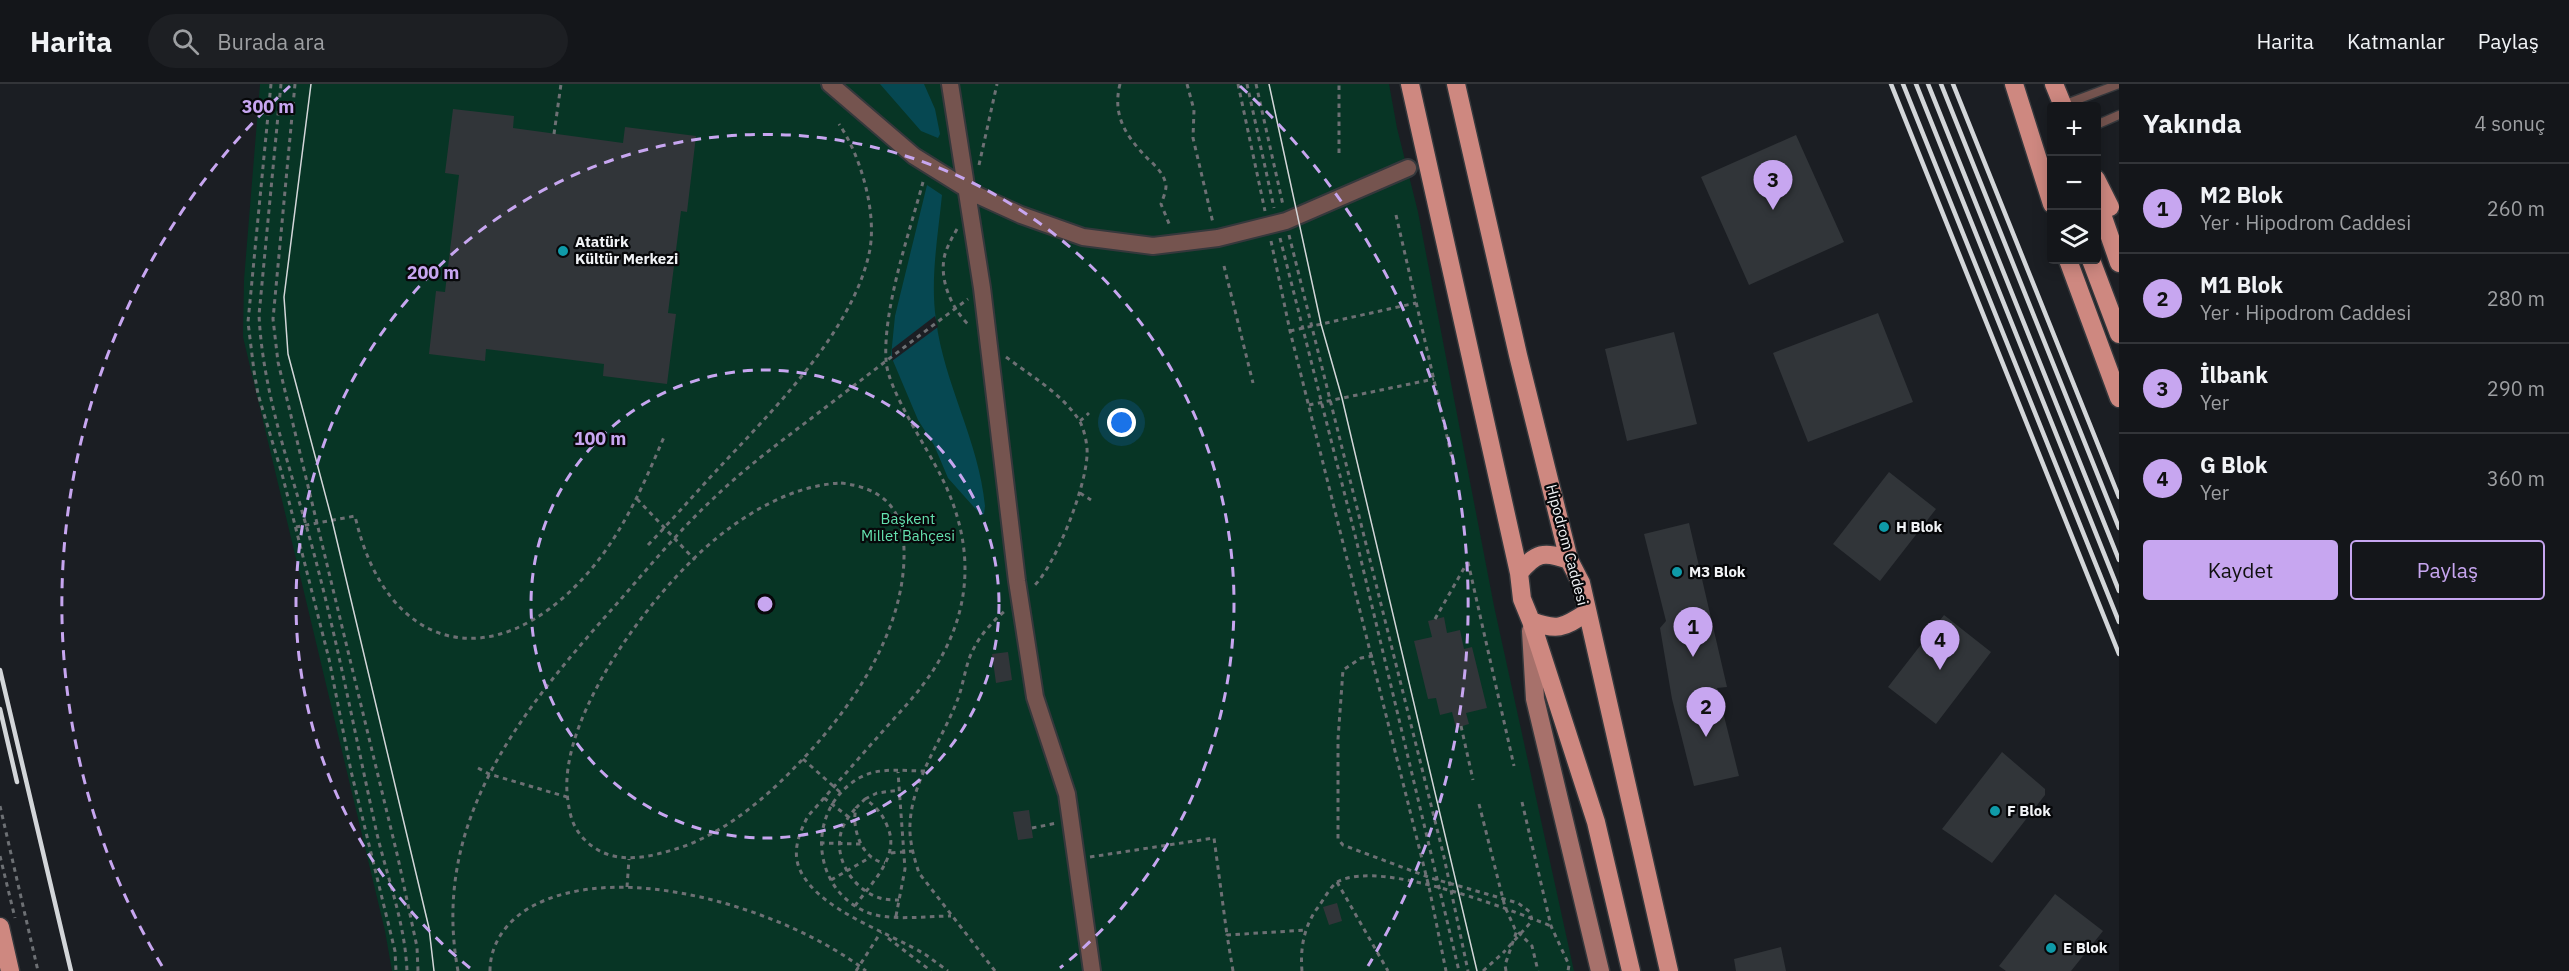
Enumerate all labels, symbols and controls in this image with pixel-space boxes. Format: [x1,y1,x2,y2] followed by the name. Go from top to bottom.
[148,14,568,68] search box
[30,23,112,60] text: Harita
[169,25,202,58] icon: search
[217,27,325,56] text: Burada ara
[2256,27,2314,55] text: Harita
[2347,27,2445,55] text: Katmanlar
[2478,27,2539,55] text: Paylaş
[242,95,294,118] text: 300 m
[2047,102,2101,264] map controls
[2047,102,2101,156] button: +
[2143,106,2242,140] text: Yakında
[2475,110,2545,137] text: 4 sonuç
[2047,156,2101,210] button: −
[1754,160,1792,210] pin: 3
[2200,180,2283,209] text: M2 Blok
[2157,195,2169,222] text: 1
[2487,195,2545,222] text: 260 m
[2200,209,2411,236] text: Yer · Hipodrom Caddesi
[2047,210,2101,264] button: layers
[575,232,678,268] place label: Atatürk Kültür Merkezi
[556,244,570,258] marker: Atatürk Kültür Merkezi
[407,261,459,284] text: 200 m
[2200,270,2283,299] text: M1 Blok
[2157,285,2169,312] text: 2
[2487,285,2545,312] text: 280 m
[2200,299,2411,326] text: Yer · Hipodrom Caddesi
[2200,360,2268,389] text: İlbank
[2157,375,2169,402] text: 3
[2487,375,2545,402] text: 290 m
[2200,389,2229,416] text: Yer
[1107,408,1136,437] your location
[574,427,626,450] text: 100 m
[2200,450,2267,479] text: G Blok
[2157,465,2169,492] text: 4
[2487,465,2545,492] text: 360 m
[2200,479,2229,506] text: Yer
[1542,482,1593,608] street label: Hipodrom Caddesi
[861,509,955,545] park label: Başkent Millet Bahçesi
[1896,517,1942,536] place label: H Blok
[1877,520,1891,534] marker: H Blok
[2143,540,2338,600] button: Kaydet
[2350,540,2545,600] button: Paylaş
[1689,562,1746,581] place label: M3 Blok
[1670,565,1684,579] marker: M3 Blok
[755,594,775,614] centre of rings
[1674,608,1712,657] pin: 1
[1920,620,1960,670] pin: 4
[1686,688,1726,737] pin: 2
[2007,801,2051,820] place label: F Blok
[1988,804,2002,818] marker: F Blok
[2063,938,2108,957] place label: E Blok
[2044,941,2058,955] marker: E Blok

